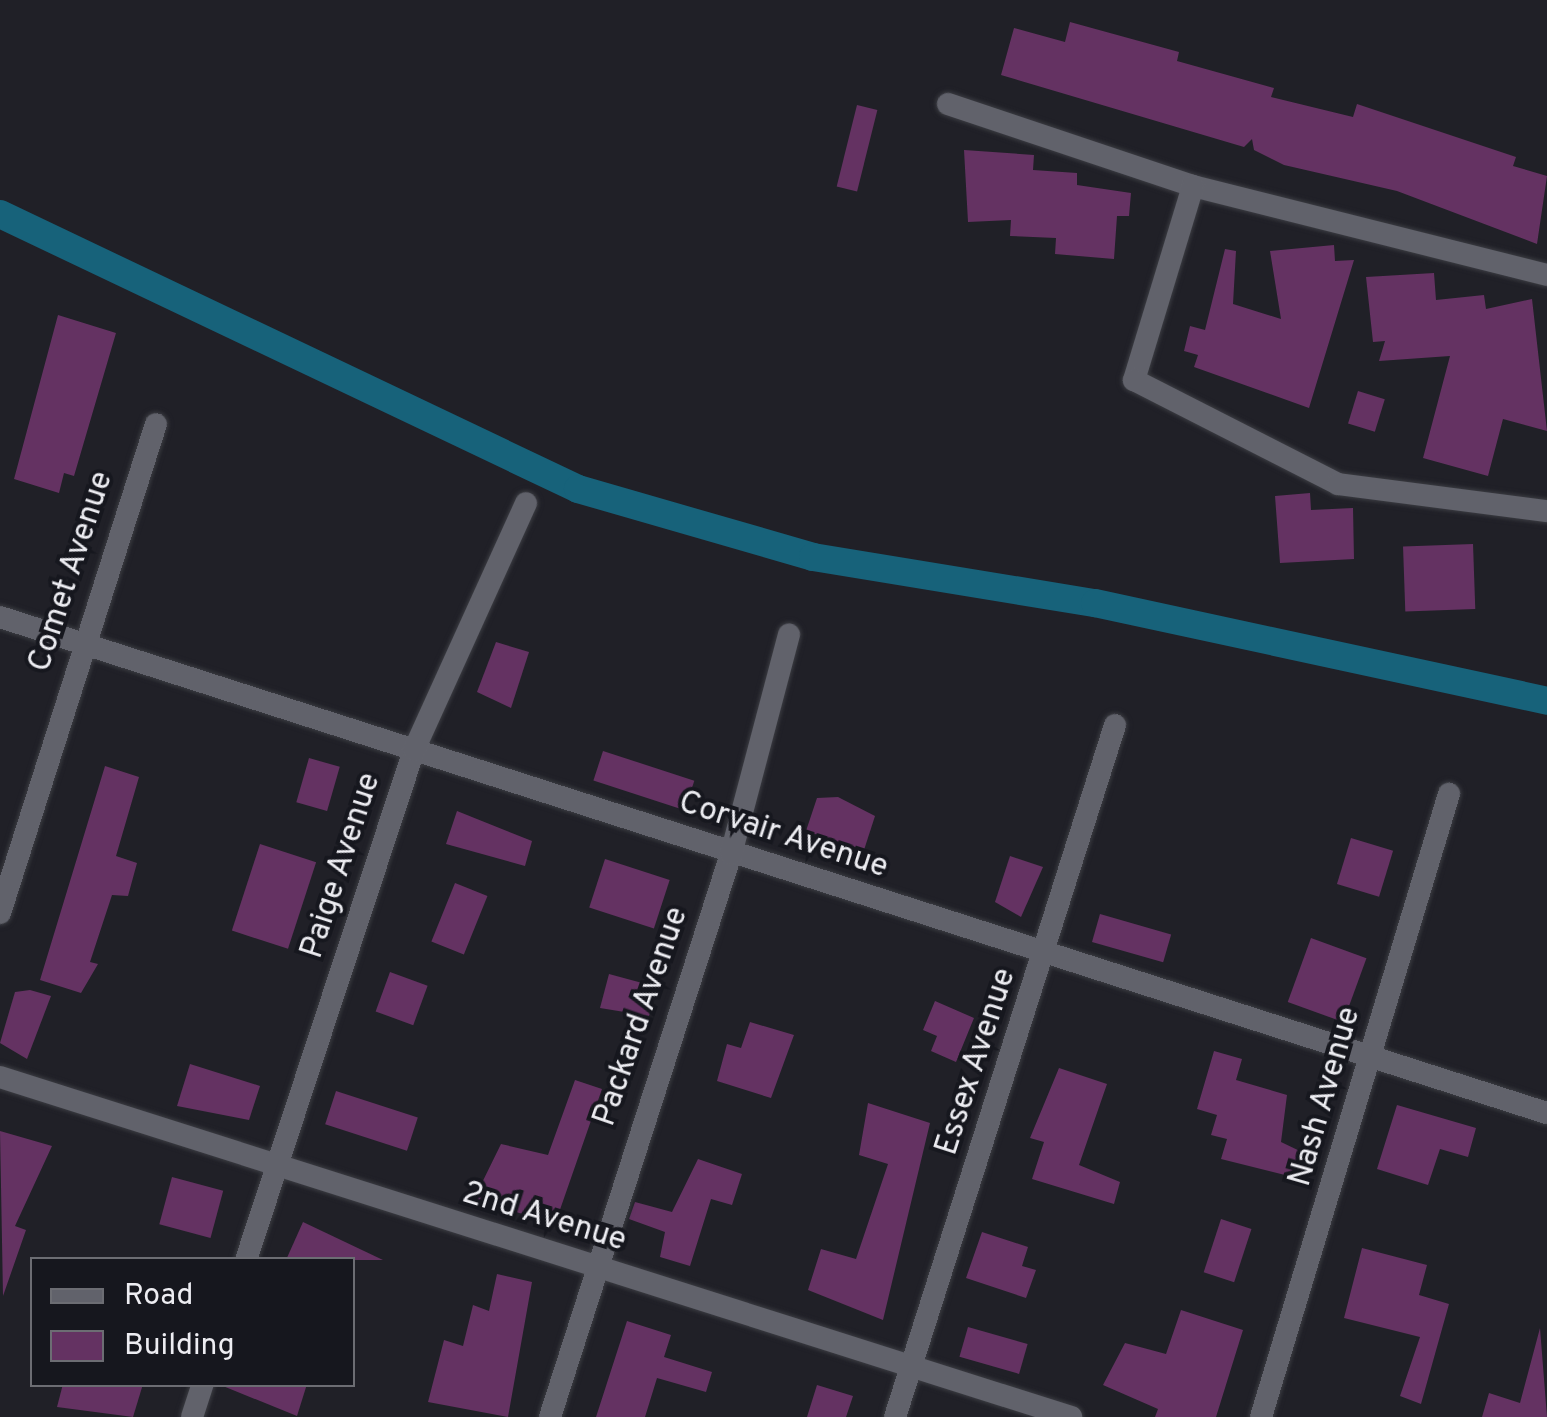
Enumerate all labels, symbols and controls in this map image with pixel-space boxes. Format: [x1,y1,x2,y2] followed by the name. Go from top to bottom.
[21,466,123,678] street label: Comet Avenue
[294,768,390,964] street label: Paige Avenue
[673,784,893,888] street label: Corvair Avenue
[586,902,698,1132] street label: Packard Avenue
[929,963,1025,1161] street label: Essex Avenue
[1282,1002,1370,1192] street label: Nash Avenue
[457,1175,631,1261] street label: 2nd Avenue
[30,1257,355,1387] legend
[124,1278,193,1315] text: Road
[124,1328,235,1365] text: Building

